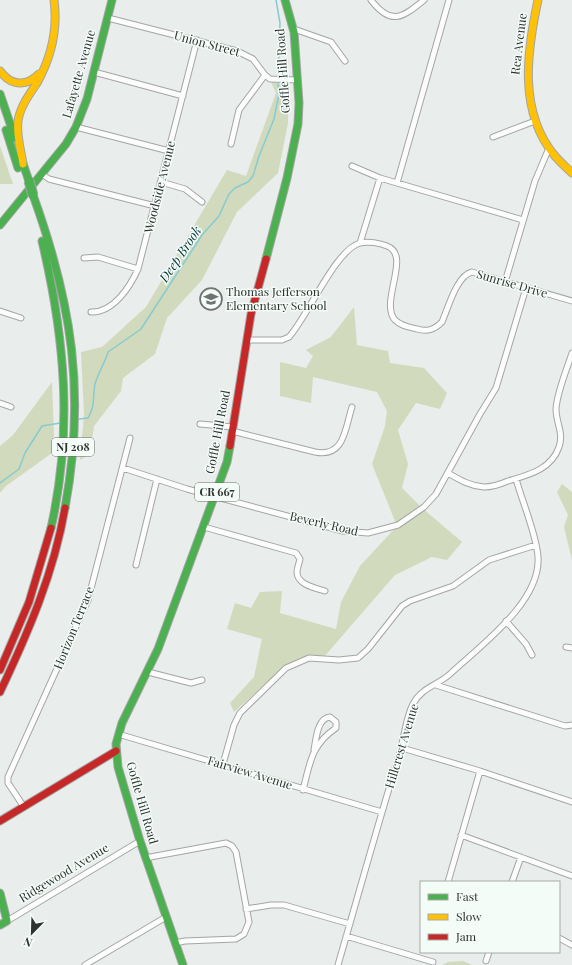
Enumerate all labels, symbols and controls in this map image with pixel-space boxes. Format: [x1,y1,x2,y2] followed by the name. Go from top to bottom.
[506,12,530,76] street label: Rea Avenue
[173,27,243,60] street label: Union Street
[58,28,98,120] street label: Lafayette Avenue
[271,28,293,114] street label: Goffle Hill Road
[140,139,178,235] street label: Woodside Avenue
[154,222,205,286] water label: Deep Brook
[475,265,550,301] street label: Sunrise Drive
[226,283,327,313] place label: Thomas Jefferson Elementary School
[198,286,224,312] school or university icon: Thomas Jefferson Elementary School
[201,389,233,475] street label: Goffle Hill Road
[52,438,94,456] road number: NJ 208
[195,483,239,501] road number: CR 667
[288,507,360,539] street label: Beverly Road
[49,584,97,671] street label: Horizon Terrace
[381,701,422,790] street label: Hillcrest Avenue
[206,752,295,793] street label: Fairview Avenue
[124,760,162,846] street label: Goffle Hill Road
[16,839,111,905] street label: Ridgewood Avenue
[420,881,560,953] legend
[456,888,479,904] text: Fast
[456,908,482,924] text: Slow
[12,913,52,953] north arrow
[455,928,477,944] text: Jam
[21,934,34,951] text: N

